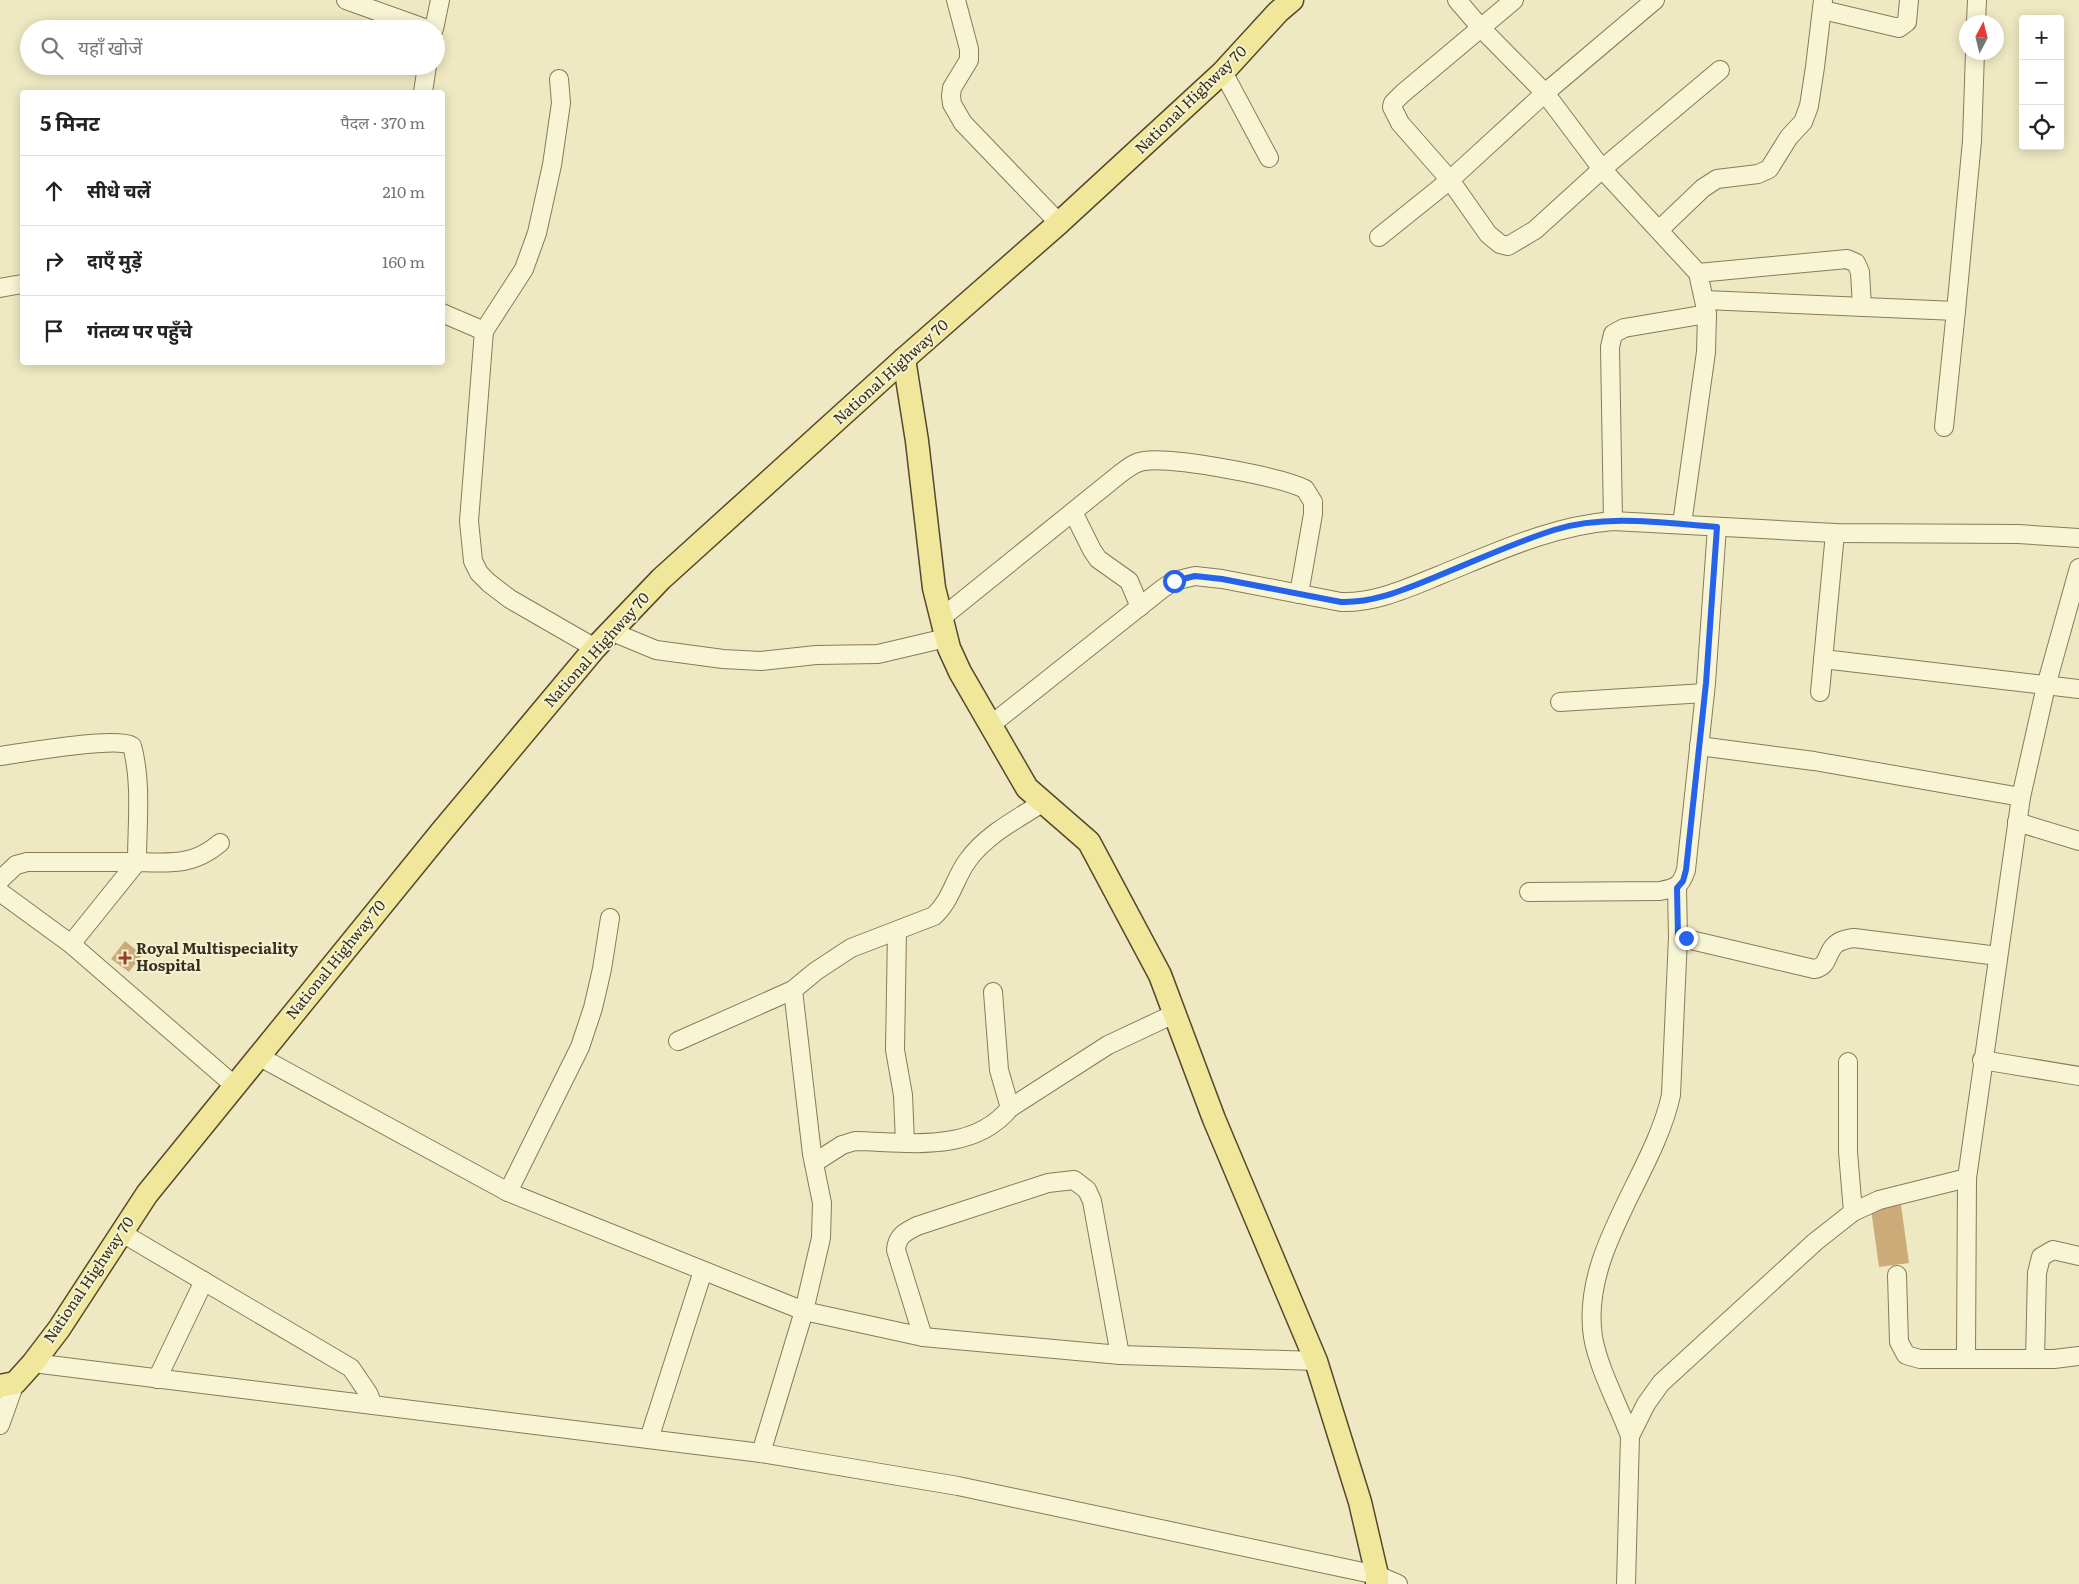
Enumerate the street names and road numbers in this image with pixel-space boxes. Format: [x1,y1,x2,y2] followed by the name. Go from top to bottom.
[1129,39,1252,159] street label: National Highway 70
[827,313,953,429] street label: National Highway 70
[538,586,654,712] street label: National Highway 70
[279,894,391,1024] street label: National Highway 70
[37,1211,139,1347] street label: National Highway 70

